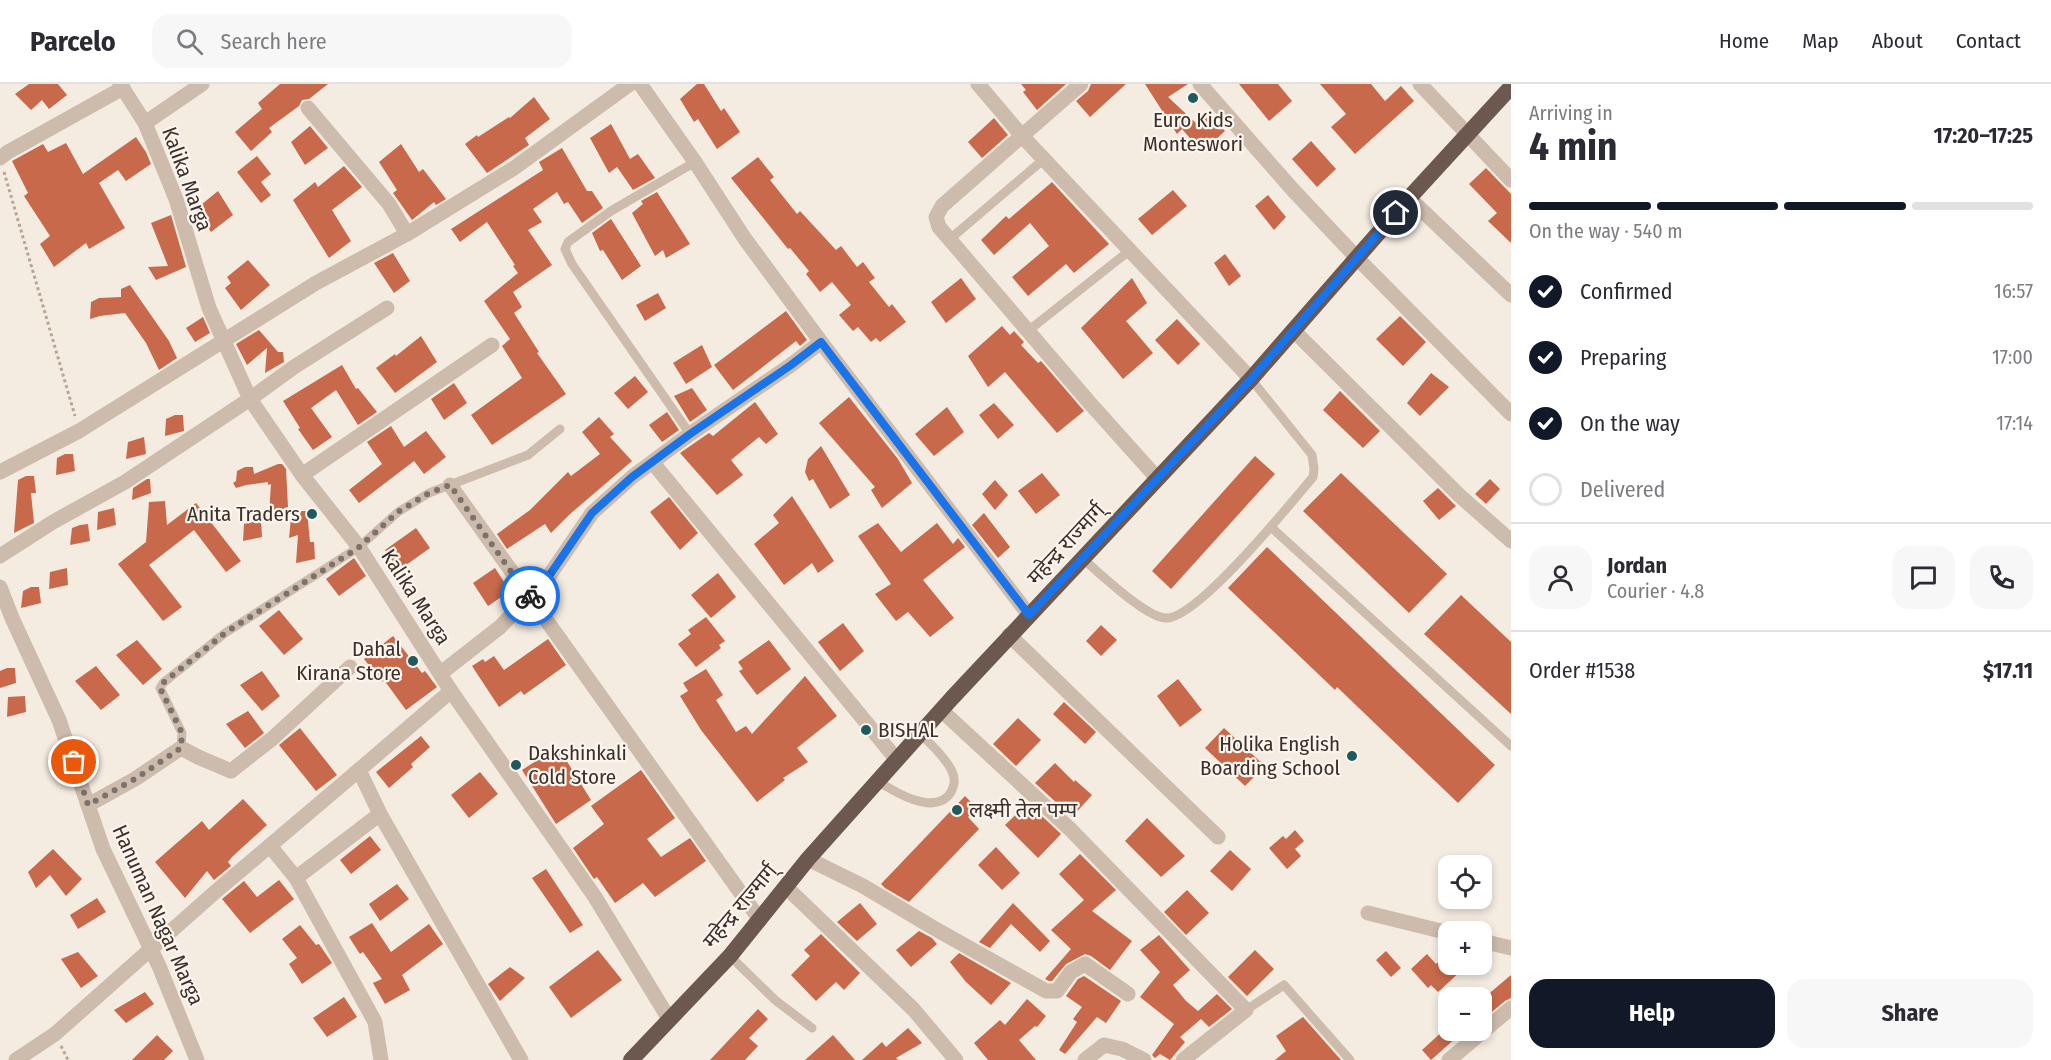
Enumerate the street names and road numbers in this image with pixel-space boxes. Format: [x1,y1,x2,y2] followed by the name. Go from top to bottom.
[156,124,218,234] street label: Kalika Marga
[1022,496,1112,590] street label: महेन्द्र राज्मार्ग्
[376,544,456,650] street label: Kalika Marga
[107,821,209,1009] street label: Hanuman Nagar Marga
[697,856,785,953] street label: महेन्द्र राज्मार्ग्

